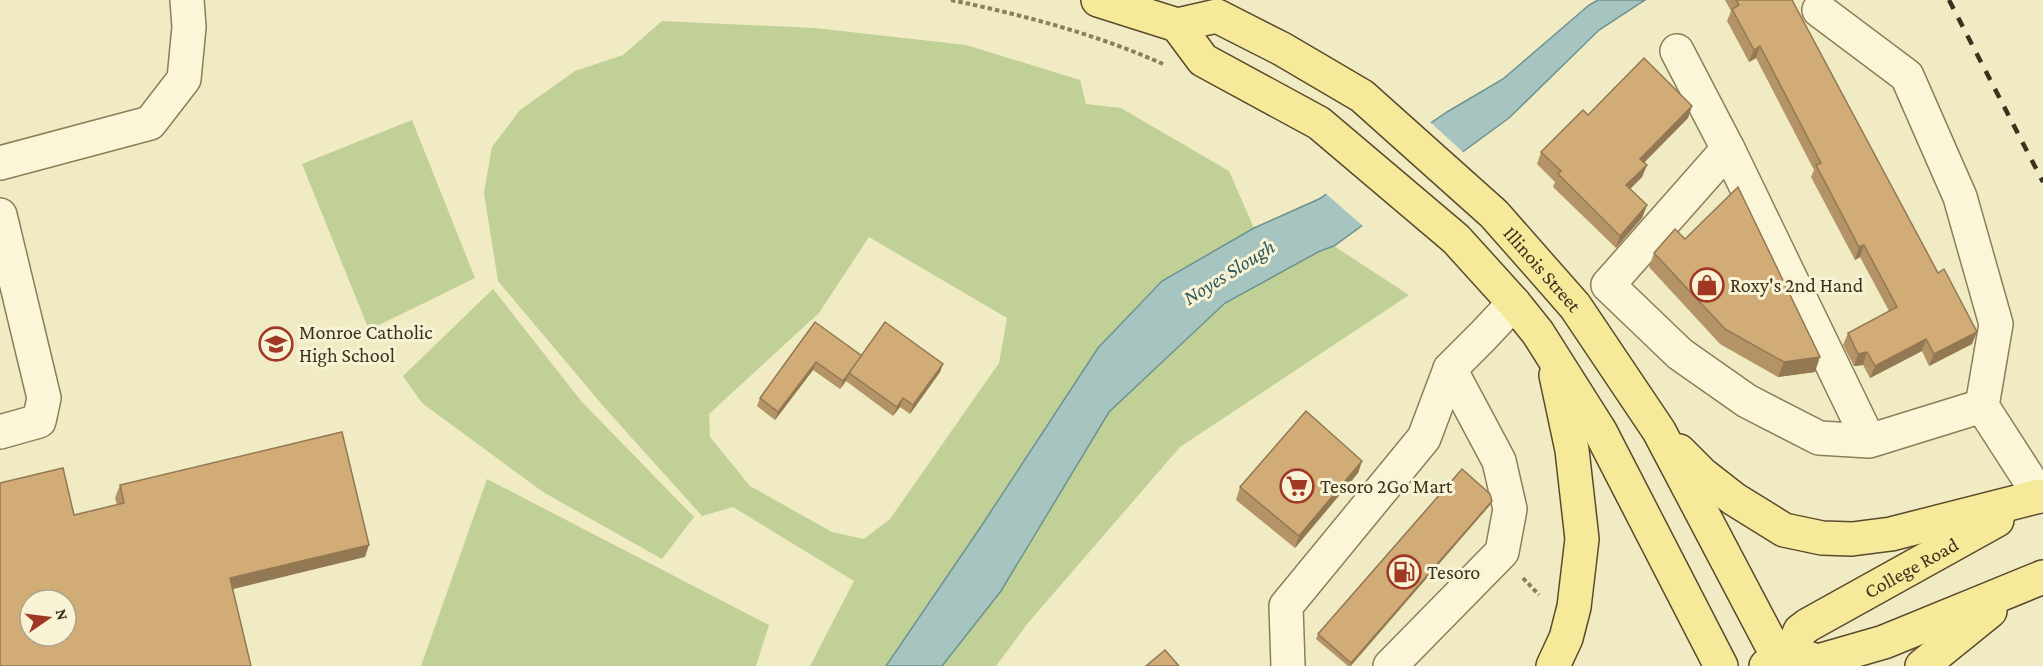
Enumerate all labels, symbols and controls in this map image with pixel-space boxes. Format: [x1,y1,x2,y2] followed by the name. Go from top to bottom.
[1499,222,1587,316] street label: Illinois Street
[1179,234,1279,310] water label: Noyes Slough
[1689,267,1725,303] shop icon: Roxy's 2nd Hand
[1730,274,1864,297] place label: Roxy's 2nd Hand
[299,321,433,367] place label: Monroe Catholic High School
[258,326,294,362] school or university icon: Monroe Catholic High School
[1279,468,1315,504] supermarket icon: Tesoro 2Go Mart
[1320,475,1453,497] place label: Tesoro 2Go Mart
[1861,533,1962,602] street label: College Road
[1386,554,1422,590] fuel station icon: Tesoro
[1427,561,1480,583] place label: Tesoro
[18,588,78,648] north arrow
[53,607,72,622] text: N

